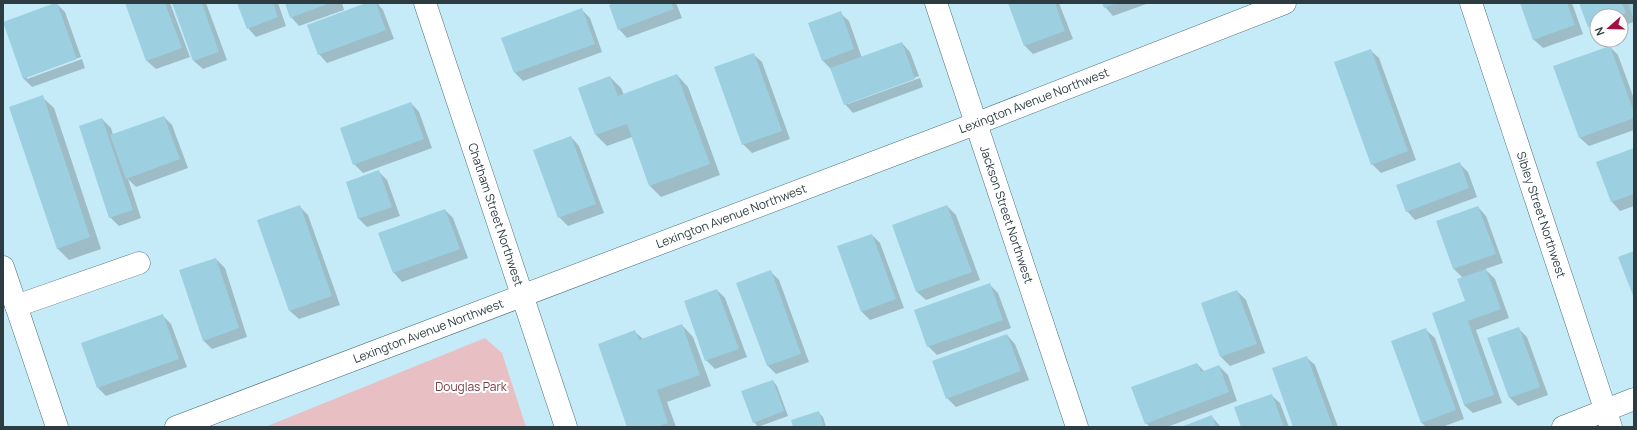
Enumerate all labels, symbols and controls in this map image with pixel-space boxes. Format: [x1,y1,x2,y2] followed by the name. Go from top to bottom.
[1589,8,1629,48] north arrow
[1591,25,1608,38] text: N
[956,63,1112,137] street label: Lexington Avenue Northwest
[464,141,528,288] street label: Chatham Street Northwest
[976,143,1038,286] street label: Jackson Street Northwest
[1513,149,1570,280] street label: Sibley Street Northwest
[653,180,809,252] street label: Lexington Avenue Northwest
[351,294,506,367] street label: Lexington Avenue Northwest
[435,378,508,395] park label: Douglas Park

